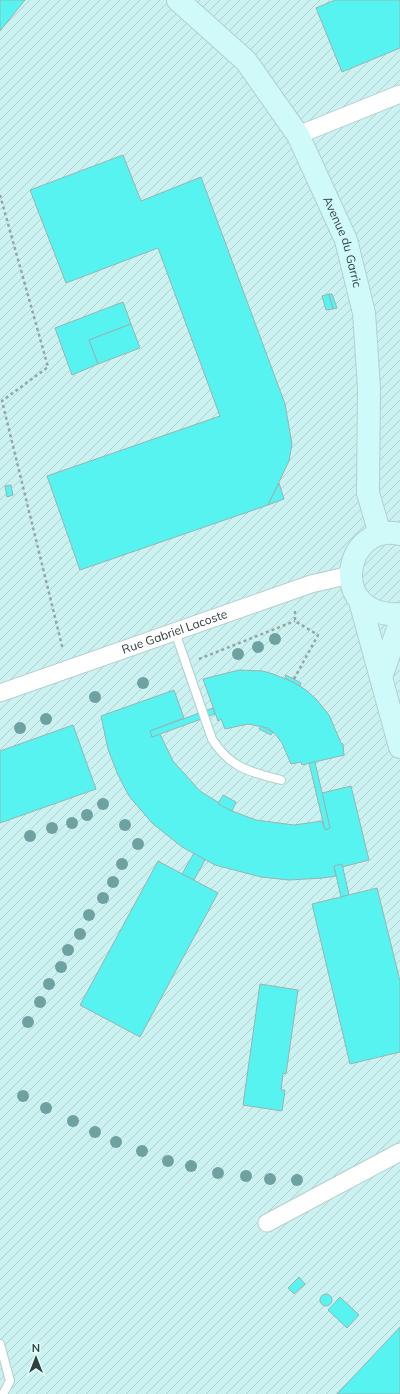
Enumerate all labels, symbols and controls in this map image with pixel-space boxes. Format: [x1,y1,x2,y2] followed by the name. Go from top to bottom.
[320,194,365,289] street label: Avenue du Garric
[120,606,229,657] street label: Rue Gabriel Lacoste
[16,1338,56,1378] north arrow
[32,1341,40,1355] text: N

